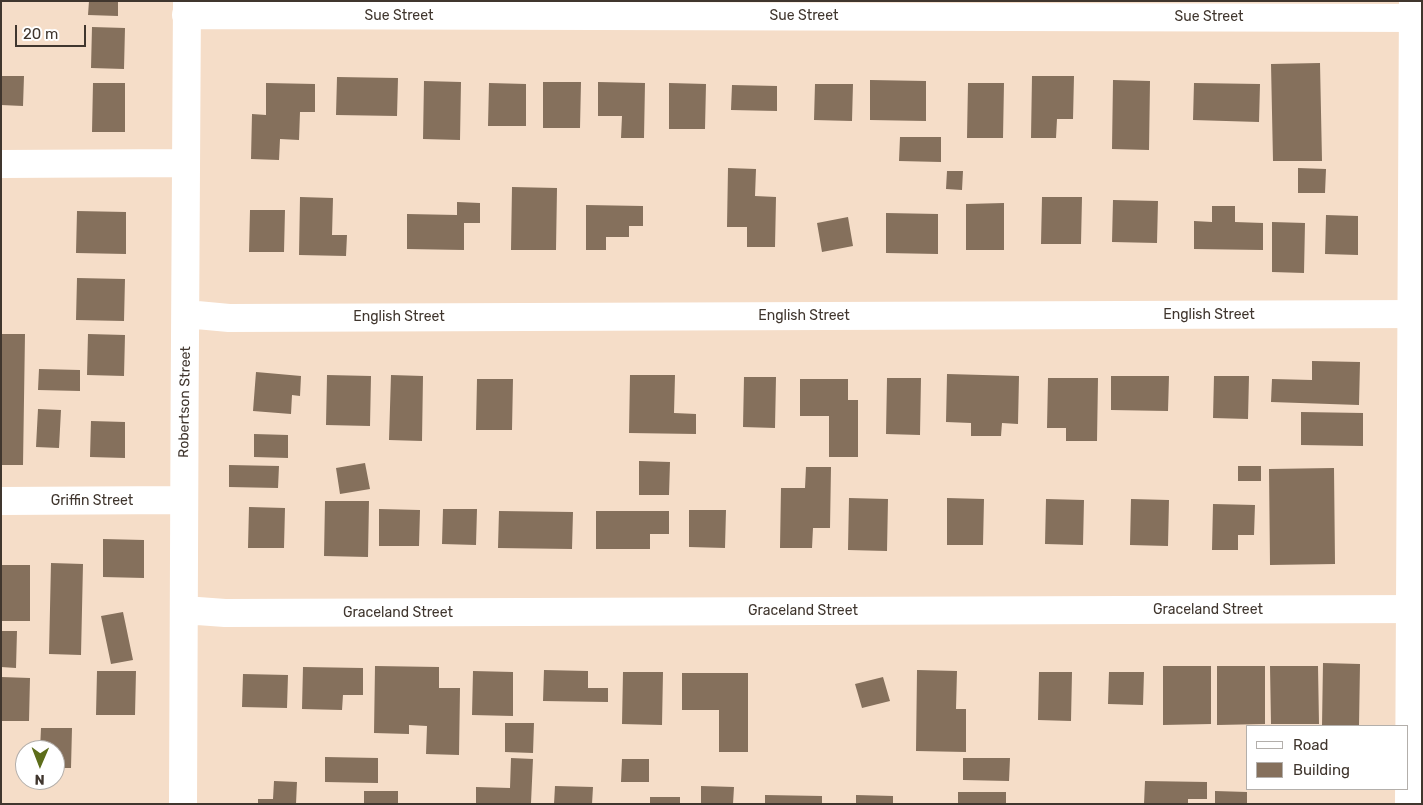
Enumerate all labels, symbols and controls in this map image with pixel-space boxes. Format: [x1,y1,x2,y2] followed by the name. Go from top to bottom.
[365,8,433,24] street label: Sue Street
[770,8,838,24] street label: Sue Street
[1175,9,1243,25] street label: Sue Street
[18,15,89,47] scale bar
[23,25,58,43] text: 20 m
[1163,307,1255,323] street label: English Street
[758,308,850,324] street label: English Street
[353,309,445,325] street label: English Street
[176,346,194,458] street label: Robertson Street
[51,493,133,509] street label: Griffin Street
[1153,602,1263,618] street label: Graceland Street
[748,603,858,619] street label: Graceland Street
[343,605,453,621] street label: Graceland Street
[1246,725,1408,790] legend
[1293,736,1329,754] text: Road
[15,740,65,790] north arrow
[1293,761,1350,779] text: Building
[35,771,45,788] text: N

